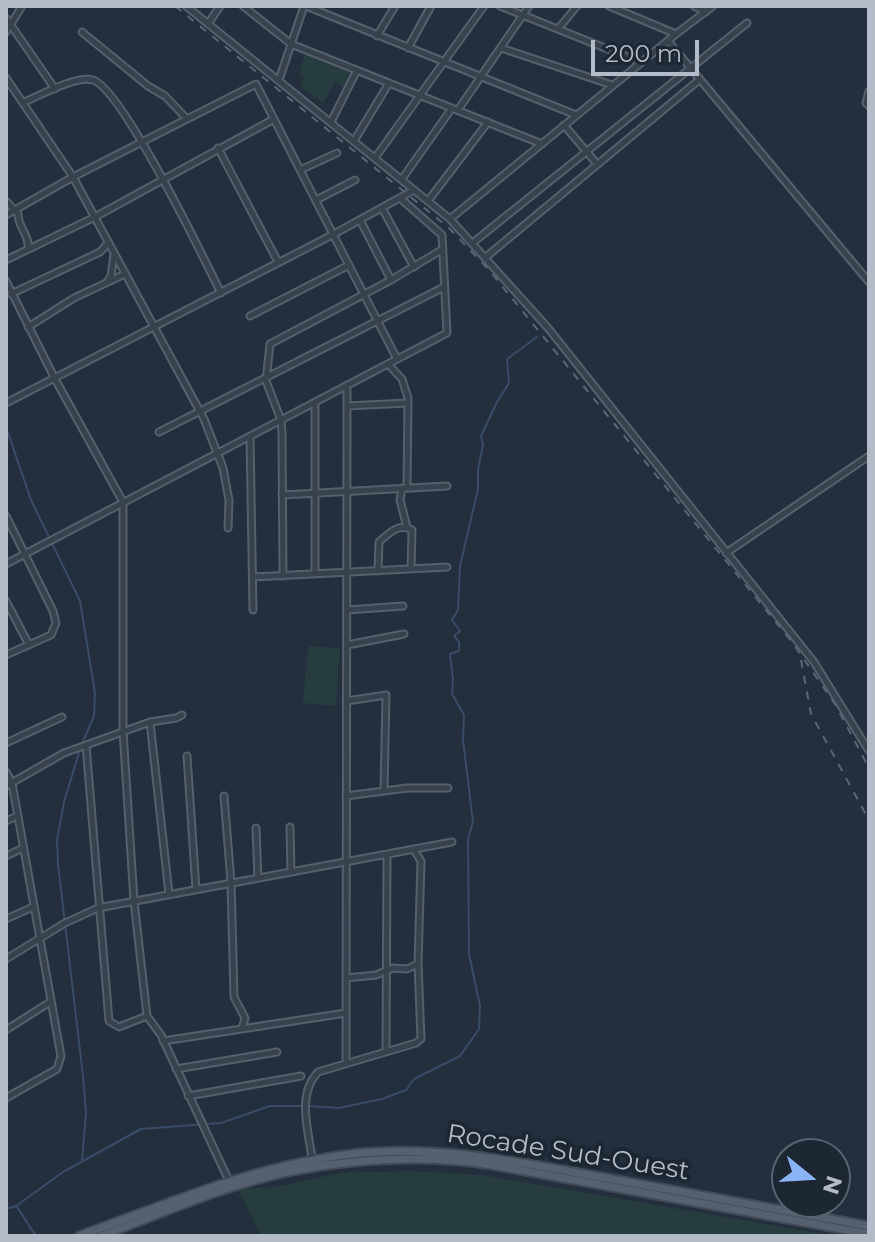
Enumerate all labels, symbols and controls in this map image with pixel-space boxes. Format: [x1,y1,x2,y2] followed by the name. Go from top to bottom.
[595,24,703,74] scale bar
[605,39,682,68] text: 200 m
[445,1118,691,1188] street label: Rocade Sud-Ouest
[771,1138,851,1218] north arrow
[817,1172,848,1198] text: N

